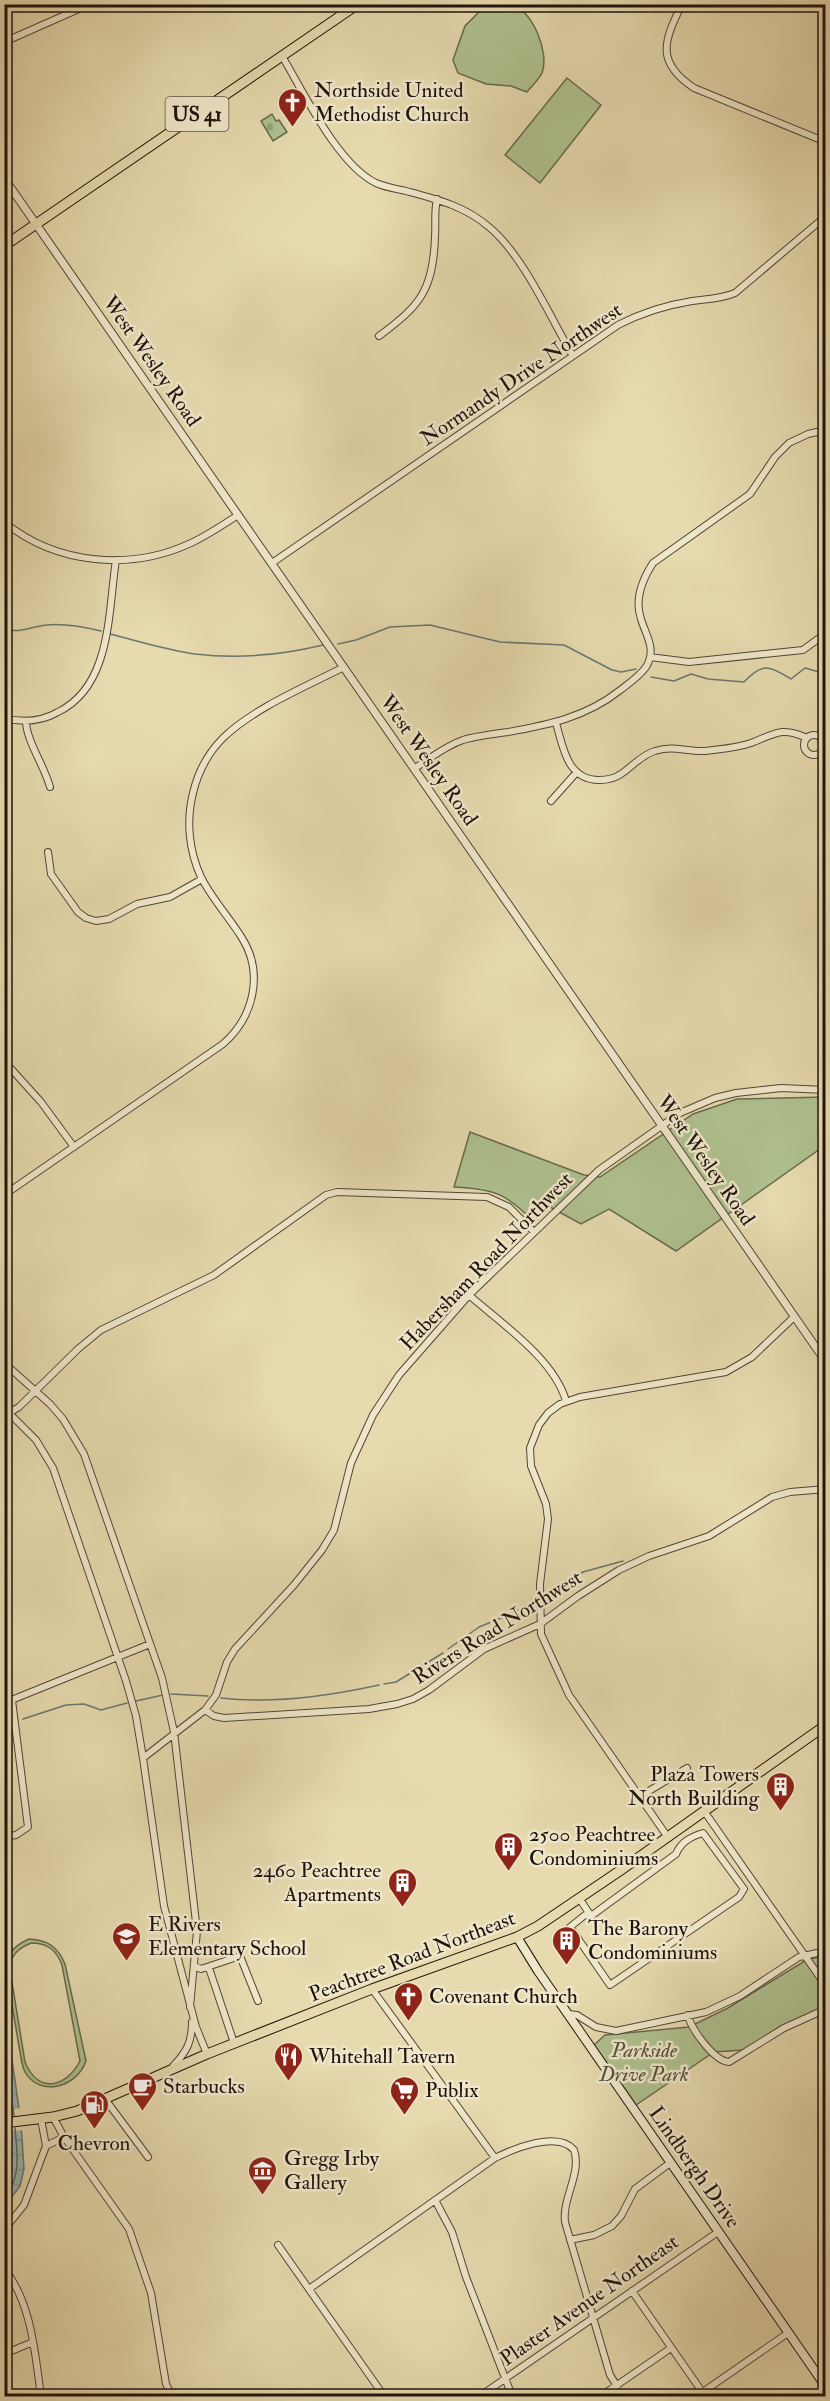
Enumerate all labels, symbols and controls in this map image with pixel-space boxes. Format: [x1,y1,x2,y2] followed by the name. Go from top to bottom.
[314,77,469,128] place label: Northside United Methodist Church
[277,86,309,128] church icon: Northside United Methodist Church
[166,97,228,131] road number: US 41
[96,290,207,433] street label: West Wesley Road
[415,297,628,452] street label: Normandy Drive Northwest
[373,689,484,832] street label: West Wesley Road
[650,1089,761,1232] street label: West Wesley Road
[394,1166,579,1356] street label: Habersham Road Northwest
[407,1564,587,1691] street label: Rivers Road Northwest
[628,1761,760,1812] place label: Plaza Towers North Building
[764,1770,796,1812] building icon: Plaza Towers North Building
[529,1821,658,1872] place label: 2500 Peachtree Condominiums
[492,1830,524,1872] building icon: 2500 Peachtree Condominiums
[253,1857,381,1908] place label: 2460 Peachtree Apartments
[386,1866,418,1908] building icon: 2460 Peachtree Apartments
[305,1905,519,2008] street label: Peachtree Road Northeast
[148,1911,307,1962] place label: E Rivers Elementary School
[588,1915,717,1966] place label: The Barony Condominiums
[111,1920,143,1962] school or university icon: E Rivers Elementary School
[551,1924,583,1966] building icon: The Barony Condominiums
[392,1980,424,2022] church icon: Covenant Church
[429,1983,578,2010] place label: Covenant Church
[598,2037,689,2088] park label: Parkside Drive Park
[272,2040,304,2082] restaurant icon: Whitehall Tavern
[308,2043,456,2070] place label: Whitehall Tavern
[126,2070,158,2112] cafe icon: Starbucks
[163,2073,245,2100] place label: Starbucks
[388,2074,420,2116] supermarket icon: Publix
[425,2077,479,2104] place label: Publix
[78,2088,110,2130] fuel station icon: Chevron
[643,2101,747,2234] street label: Lindbergh Drive
[58,2130,131,2157] place label: Chevron
[284,2145,380,2196] place label: Gregg Irby Gallery
[247,2154,279,2196] museum icon: Gregg Irby Gallery
[495,2228,684,2372] street label: Plaster Avenue Northeast

